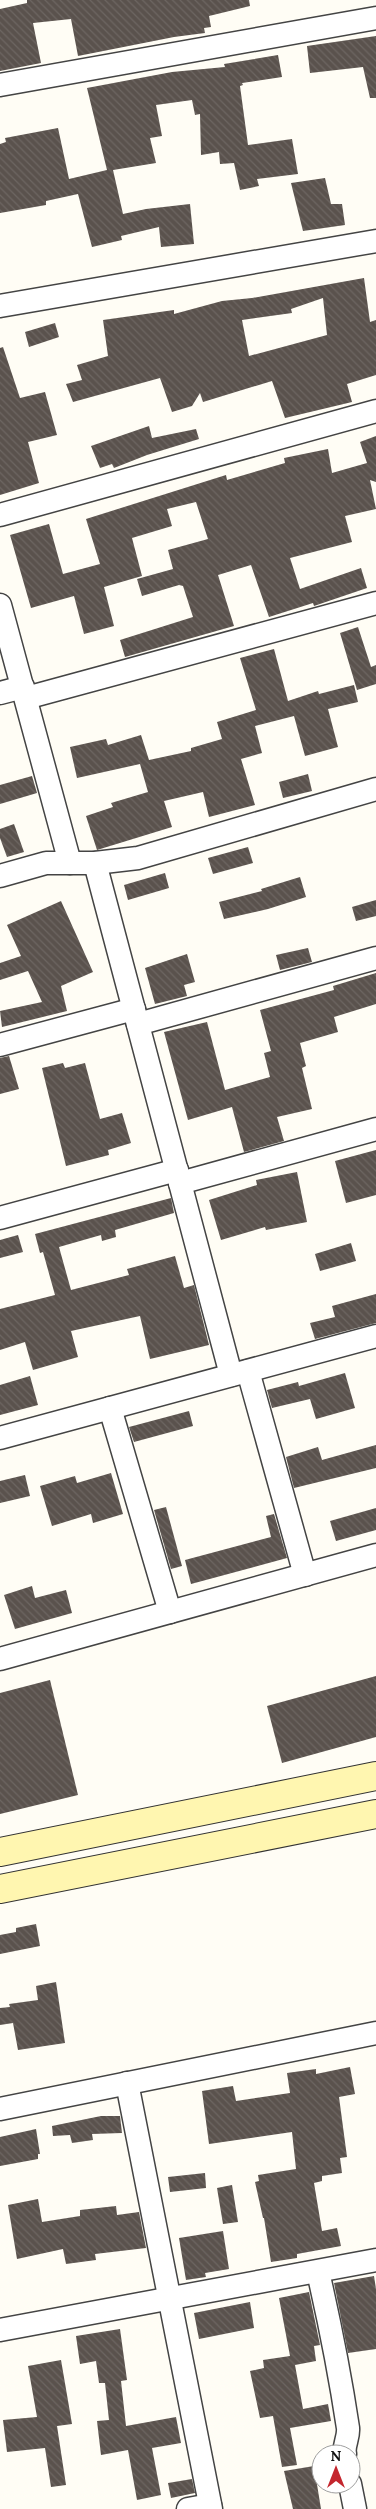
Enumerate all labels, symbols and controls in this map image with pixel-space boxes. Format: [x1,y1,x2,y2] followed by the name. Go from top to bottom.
[311,2444,361,2494] north arrow
[331,2447,342,2465] text: N

